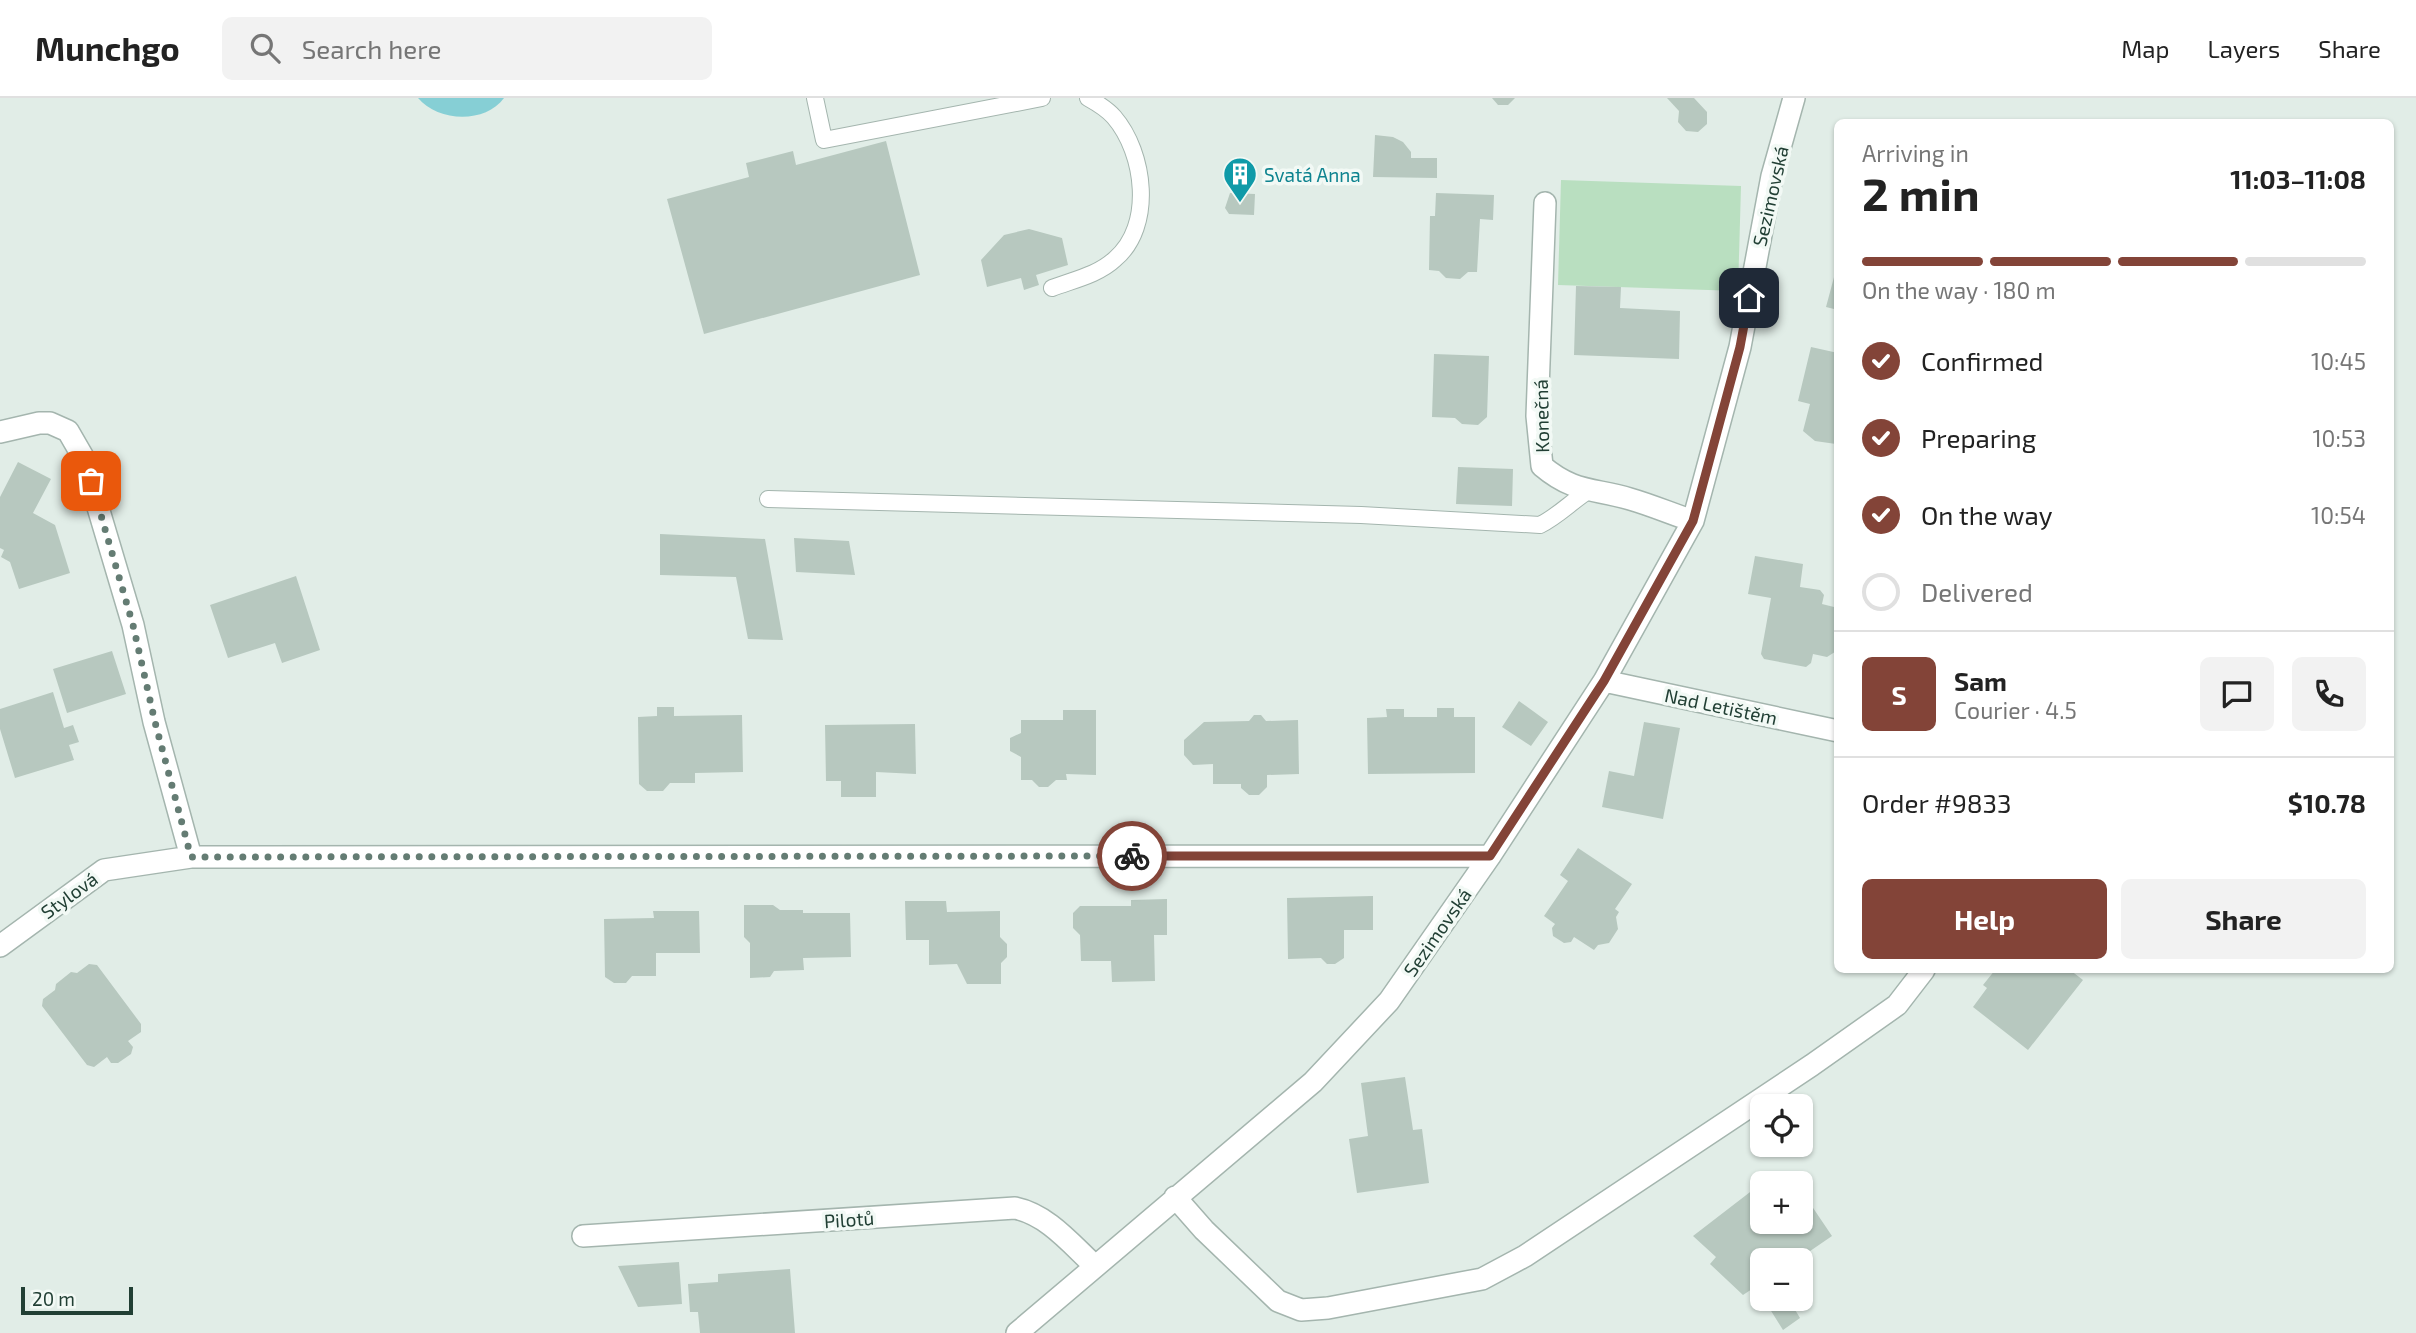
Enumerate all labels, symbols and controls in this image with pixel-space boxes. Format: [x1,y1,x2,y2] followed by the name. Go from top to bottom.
[222,17,712,80] search box
[35,28,180,68] text: Munchgo
[246,29,284,67] icon: search
[302,33,441,64] text: Search here
[2121,34,2169,63] text: Map
[2207,34,2280,63] text: Layers
[2318,34,2381,63] text: Share
[1862,139,1969,167] text: Arriving in
[1747,144,1793,248] street label: Sezimovská
[1221,155,1259,204] building icon: Svatá Anna
[1264,163,1361,186] place label: Svatá Anna
[2230,163,2366,194] text: 11:03–11:08
[1862,165,1980,220] text: 2 min
[1719,268,1779,328] pin
[1862,276,2056,304] text: On the way · 180 m
[1730,279,1768,317] icon: home
[1862,342,1900,380] icon: check
[1921,345,2044,376] text: Confirmed
[2311,347,2366,375] text: 10:45
[1529,379,1553,453] street label: Konečná
[1862,419,1900,457] icon: check
[1921,422,2036,453] text: Preparing
[2312,424,2366,452] text: 10:53
[61,451,121,511] pin
[72,462,110,500] icon: bag
[1862,496,1900,534] icon: check
[1921,499,2052,530] text: On the way
[2311,501,2366,529] text: 10:54
[1921,576,2033,607] text: Delivered
[2200,657,2274,731] button: chat
[2292,657,2366,731] button: phone
[1954,665,2007,696] text: Sam
[1891,679,1907,710] text: S
[1663,683,1779,729] street label: Nad Letištěm
[1954,696,2077,724] text: Courier · 4.5
[1862,787,2011,818] text: Order #9833
[2288,787,2366,818] text: $10.78
[1097,821,1167,891] courier
[1113,837,1151,875] icon: bike
[36,867,102,923] street label: Stylová
[1862,879,2107,959] button: Help
[2121,879,2366,959] button: Share
[1398,883,1476,981] street label: Sezimovská
[1750,1094,1813,1311] map controls
[1750,1094,1813,1157] button: locate
[1750,1171,1813,1234] button: +
[823,1206,875,1232] street label: Pilotů
[1750,1248,1813,1311] button: −
[21,1284,133,1316] scale bar
[32,1287,75,1310] text: 20 m

